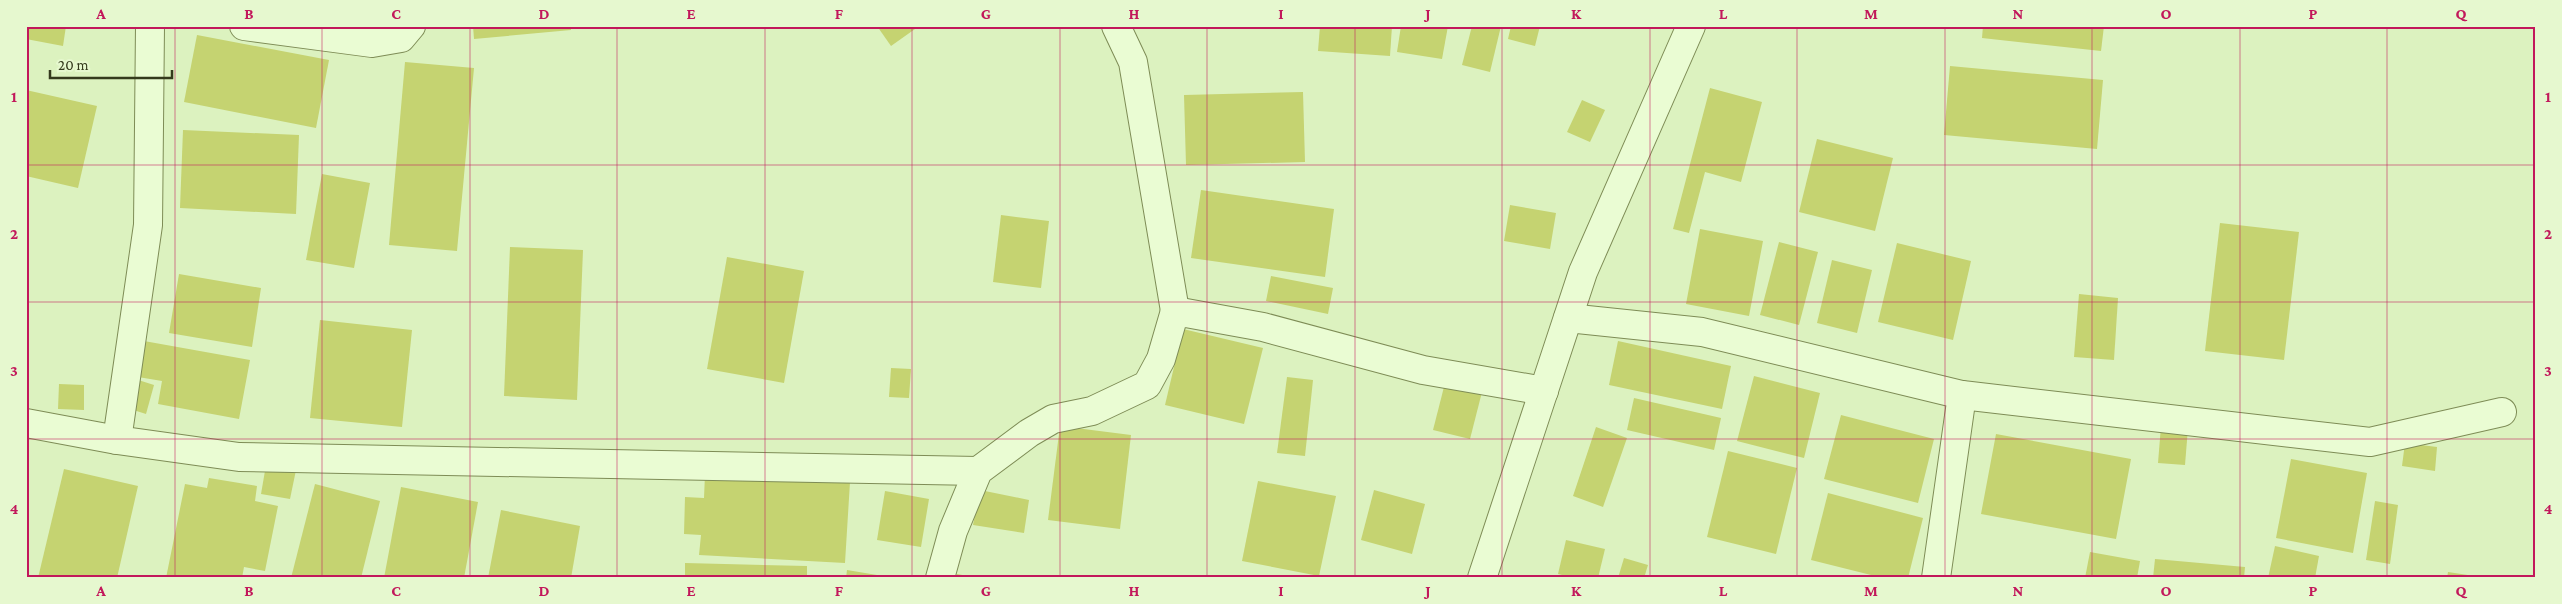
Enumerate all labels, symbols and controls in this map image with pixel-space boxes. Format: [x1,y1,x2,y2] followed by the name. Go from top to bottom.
[95,5,106,22] text: A
[244,5,254,22] text: B
[391,5,401,22] text: C
[538,5,550,22] text: D
[686,5,696,22] text: E
[835,5,844,22] text: F
[981,5,991,22] text: G
[1129,5,1140,22] text: H
[1278,5,1284,22] text: I
[1423,5,1431,22] text: J
[1571,5,1582,22] text: K
[1719,5,1728,22] text: L
[1864,5,1878,22] text: M
[2013,5,2024,22] text: N
[2160,5,2172,22] text: O
[2309,5,2318,22] text: P
[2455,5,2467,22] text: Q
[50,48,172,80] scale bar
[58,57,89,73] text: 20 m
[11,88,17,105] text: 1
[2545,88,2551,105] text: 1
[10,225,18,242] text: 2
[2544,225,2552,242] text: 2
[10,362,18,379] text: 3
[2544,362,2552,379] text: 3
[10,500,19,517] text: 4
[2544,500,2553,517] text: 4
[95,582,106,599] text: A
[244,582,254,599] text: B
[391,582,401,599] text: C
[538,582,550,599] text: D
[686,582,696,599] text: E
[835,582,844,599] text: F
[981,582,991,599] text: G
[1129,582,1140,599] text: H
[1278,582,1284,599] text: I
[1423,582,1431,599] text: J
[1571,582,1582,599] text: K
[1719,582,1728,599] text: L
[1864,582,1878,599] text: M
[2013,582,2024,599] text: N
[2160,582,2172,599] text: O
[2309,582,2318,599] text: P
[2455,582,2467,599] text: Q

